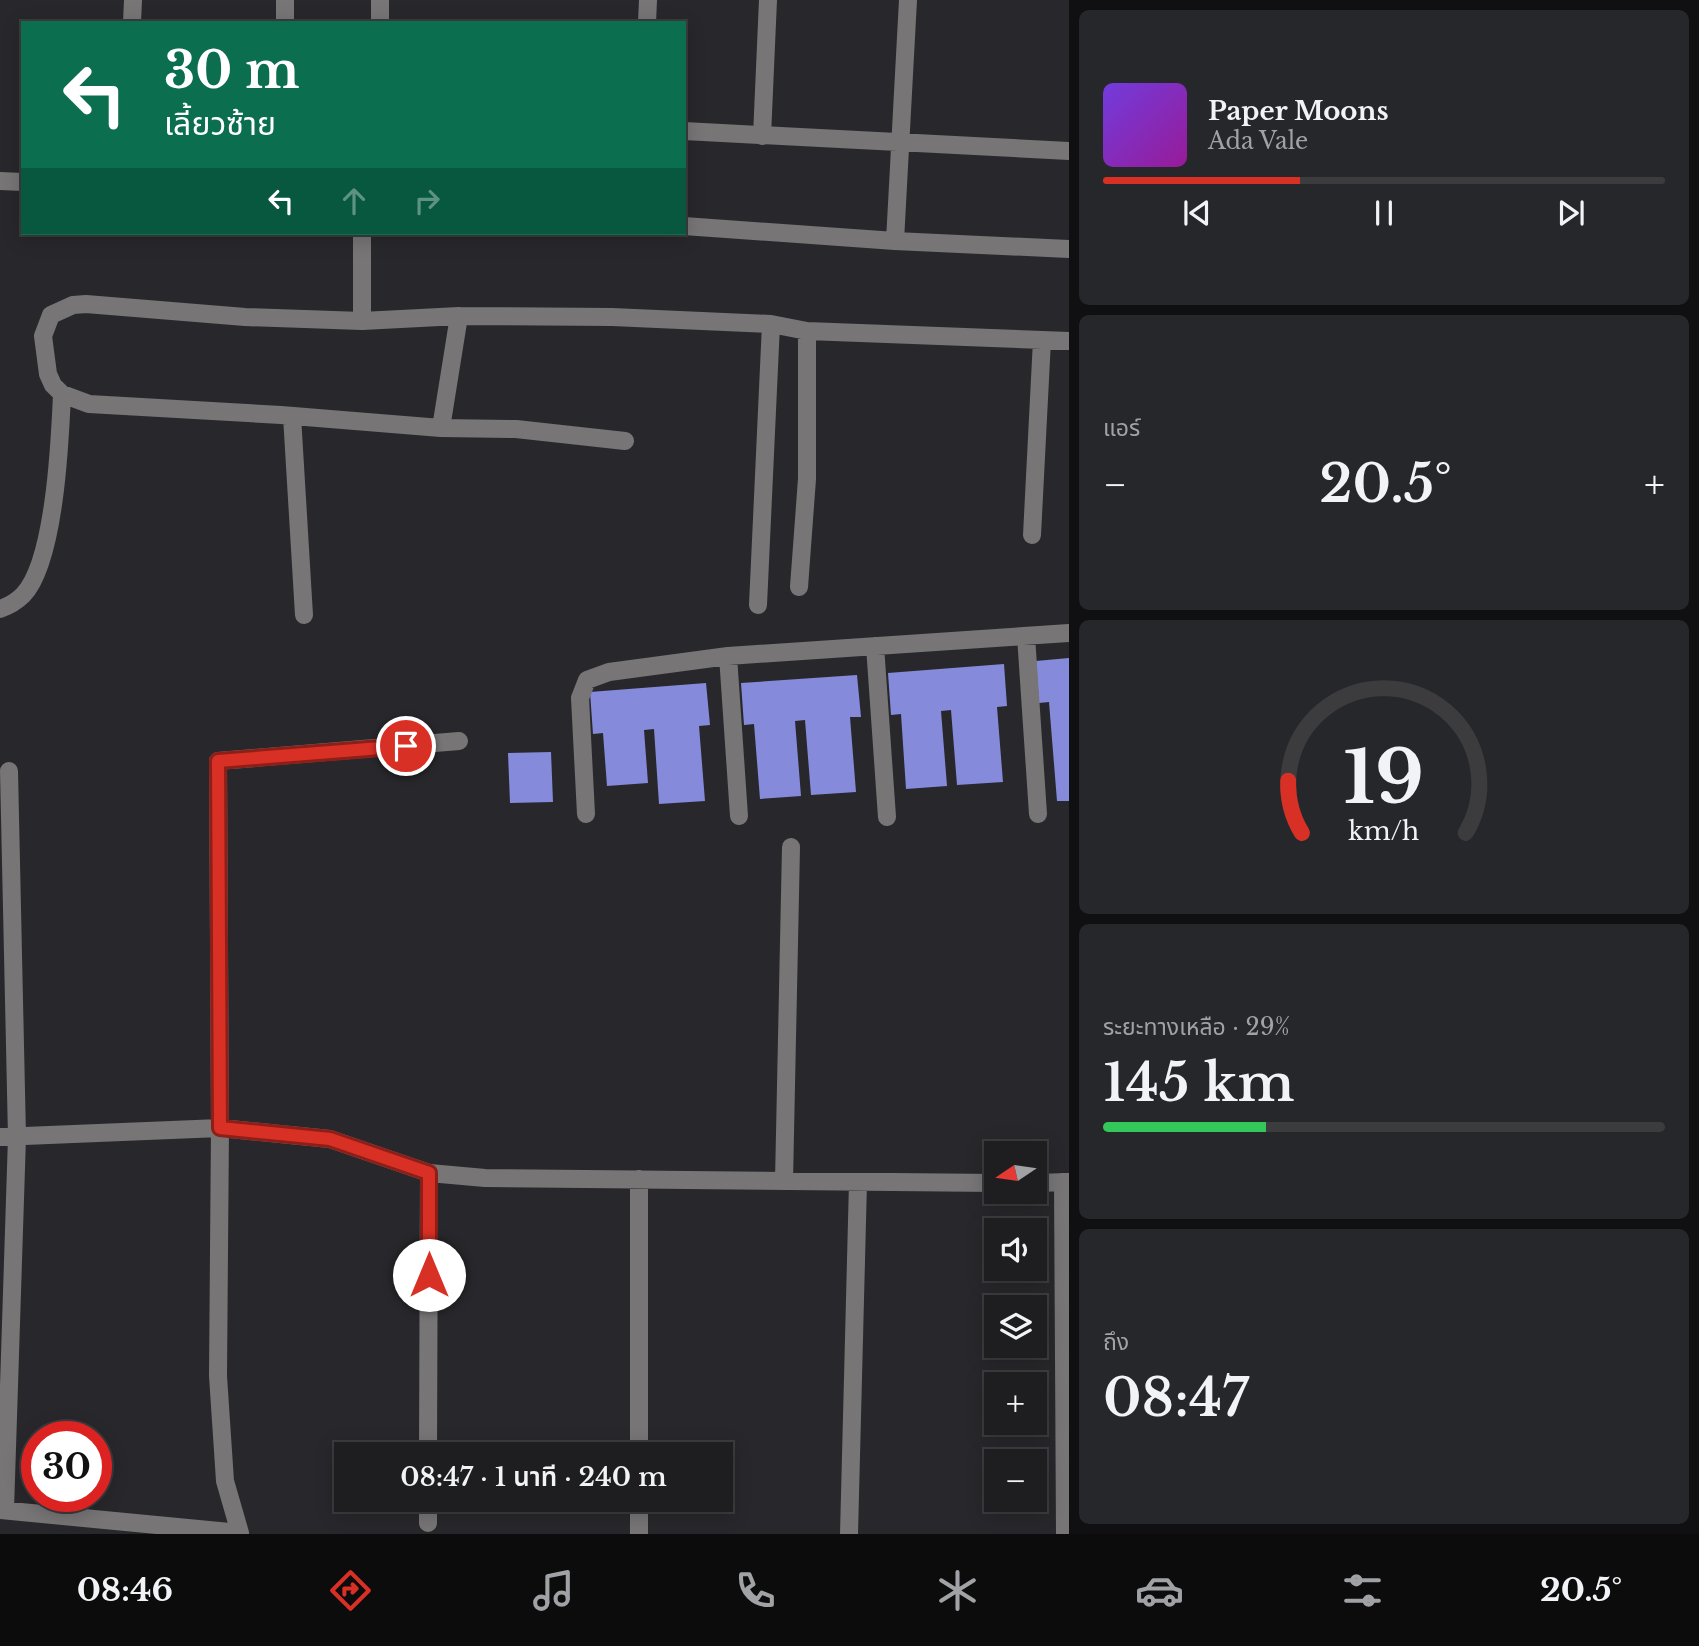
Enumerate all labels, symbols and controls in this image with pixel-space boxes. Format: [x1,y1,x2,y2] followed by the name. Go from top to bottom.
[164,40,299,101] text: 30 m
[49,49,140,140] icon: left
[1208,95,1389,127] text: Paper Moons
[164,104,276,144] text: เลี้ยวซ้าย
[1208,127,1308,155] text: Ada Vale
[262,182,300,220] icon: left
[335,182,373,220] icon: ahead
[408,182,446,220] icon: right
[1178,194,1216,232] icon: previous
[1365,194,1403,232] icon: pause
[1552,194,1590,232] icon: next
[1103,414,1140,442] text: แอร์
[1319,452,1452,516] text: 20.5°
[1103,461,1127,508] text: −
[1644,461,1665,508] text: +
[376,716,436,776] pin
[387,727,425,765] icon: arrive
[1344,732,1424,823] text: 19
[1349,816,1419,847] text: km/h
[1103,1013,1290,1041] text: ระยะทางเหลือ · 29%
[1103,1051,1294,1115] text: 145 km
[984,1141,1046,1204] north arrow
[984,1141,1047,1512] map controls
[984,1218,1047,1281] button: sound
[392,1238,466,1312] position arrow
[984,1295,1047,1358] button: layers
[1103,1328,1129,1356] text: ถึง
[1103,1366,1249,1430] text: 08:47
[984,1372,1047,1435] button: +
[21,1421,112,1512] speed limit sign: 30
[984,1449,1047,1512] button: −
[400,1461,667,1493] text: 08:47 · 1 นาที · 240 m
[326,1566,375,1615] icon: directions
[529,1566,578,1615] icon: music
[731,1566,780,1615] icon: phone
[933,1566,982,1615] icon: climate
[1135,1566,1184,1615] icon: car
[1338,1566,1387,1615] icon: filters
[77,1570,173,1610] text: 08:46
[1540,1570,1622,1610] text: 20.5°

